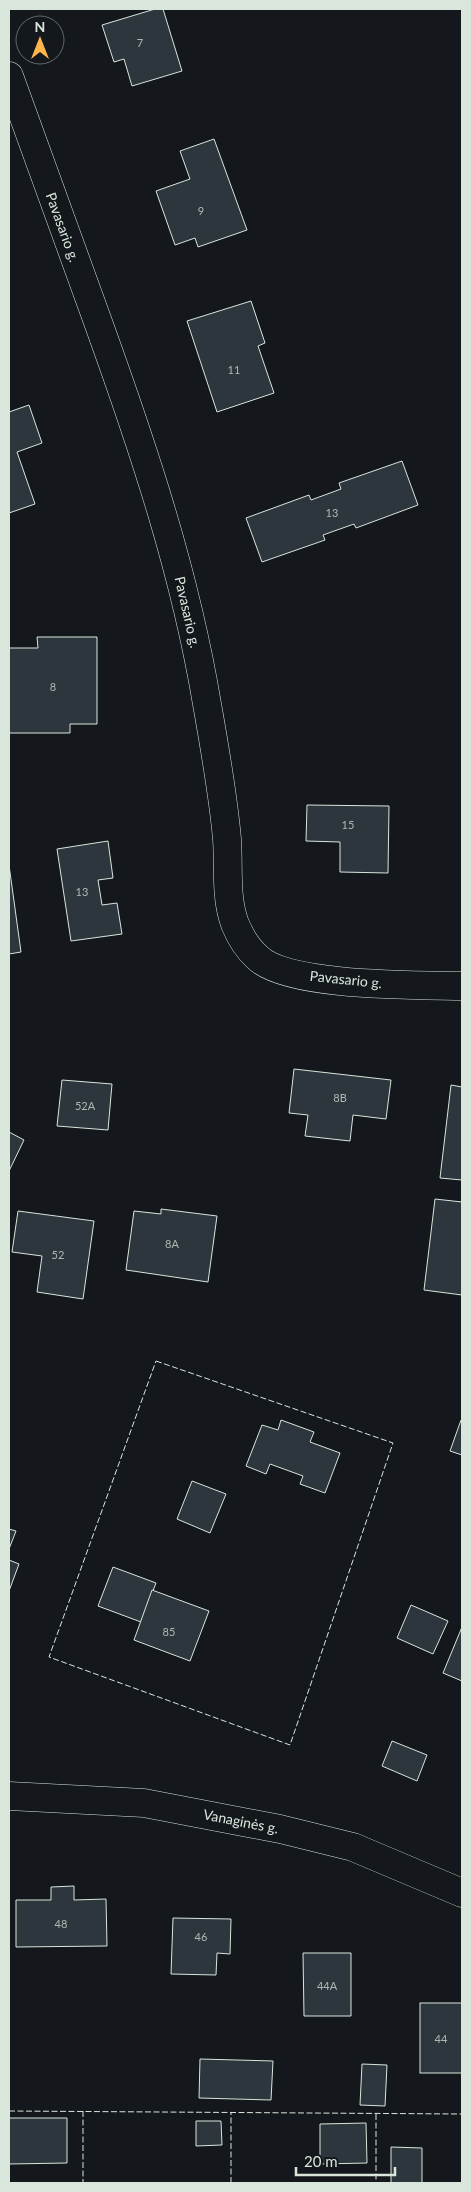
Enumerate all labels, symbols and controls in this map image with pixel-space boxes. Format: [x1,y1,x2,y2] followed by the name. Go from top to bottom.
[15,15,65,65] north arrow
[35,18,45,35] text: N
[137,36,143,49] house number: 7
[43,190,83,264] street label: Pavasario g.
[198,204,204,217] house number: 9
[228,363,240,376] house number: 11
[326,506,338,519] house number: 13
[172,575,204,649] street label: Pavasario g.
[50,680,56,693] house number: 8
[342,818,354,831] house number: 15
[76,885,88,898] house number: 13
[309,967,383,991] street label: Pavasario g.
[333,1091,347,1104] house number: 8B
[75,1099,96,1112] house number: 52A
[165,1237,179,1250] house number: 8A
[52,1248,64,1261] house number: 52
[163,1625,175,1638] house number: 85
[202,1805,280,1837] street label: Vanaginės g.
[55,1917,67,1930] house number: 48
[195,1930,207,1943] house number: 46
[317,1979,338,1992] house number: 44A
[435,2032,448,2045] house number: 44
[296,2144,395,2176] scale bar
[304,2152,338,2170] text: 20 m

